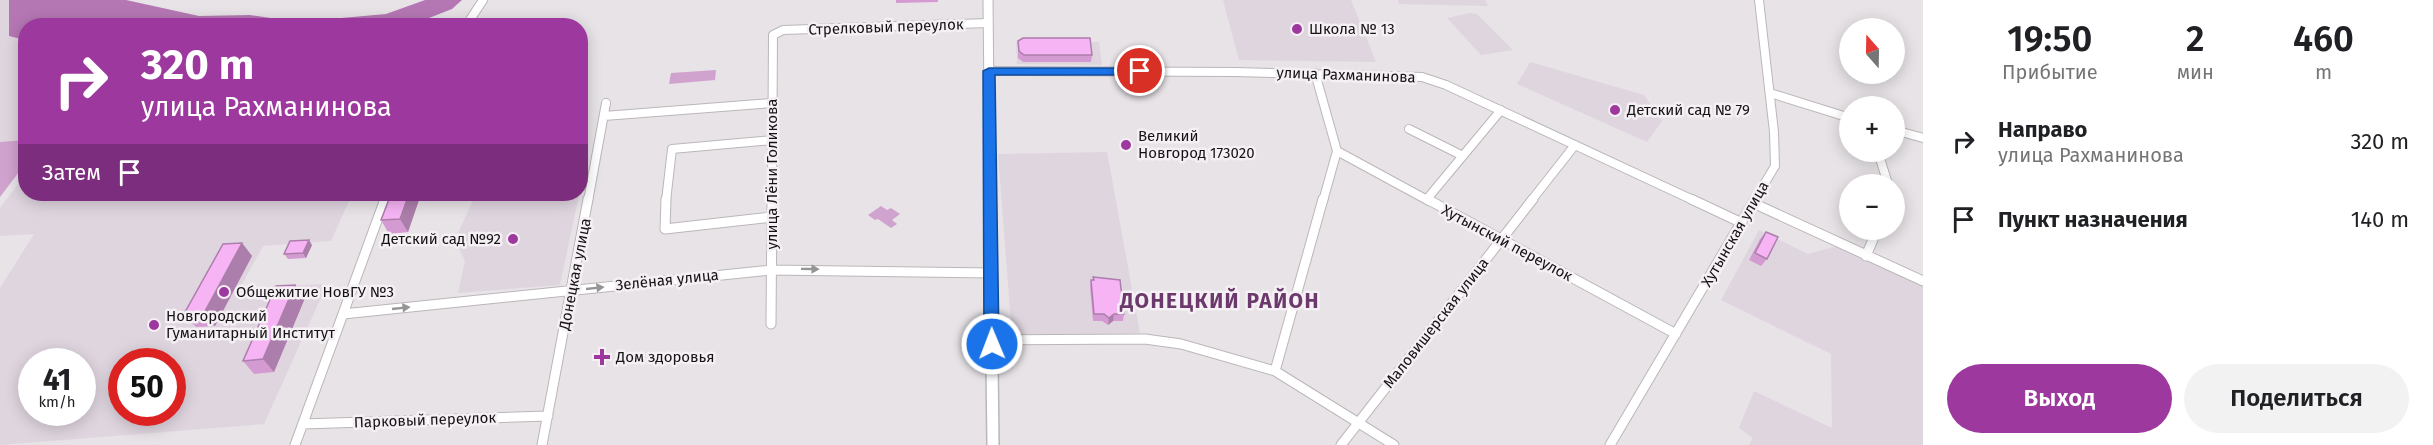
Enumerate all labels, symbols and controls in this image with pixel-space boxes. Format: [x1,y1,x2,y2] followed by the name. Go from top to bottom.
[808,15,964,39] street label: Стрелковый переулок
[2007,17,2092,61] text: 19:50
[2186,17,2205,61] text: 2
[2293,17,2354,61] text: 460
[1839,18,1905,84] north arrow
[1839,18,1905,240] map controls
[1309,20,1395,38] place label: Школа № 13
[1290,22,1304,36] marker: Школа № 13
[141,40,254,90] text: 320 m
[42,42,120,120] icon: right
[1114,45,1165,96] pin
[1123,54,1156,87] icon: arrive
[2002,60,2098,84] text: Прибытие
[2177,60,2214,84] text: мин
[2315,60,2332,84] text: m
[1276,64,1416,86] street label: улица Рахманинова
[141,91,392,123] text: улица Рахманинова
[1839,96,1905,162] button: +
[763,99,781,249] street label: улица Лёни Голикова
[1626,101,1750,119] place label: Детский сад № 79
[1608,103,1622,117] marker: Детский сад № 79
[1998,116,2087,143] text: Направо
[1947,125,1980,158] icon: right
[1138,127,1255,162] place label: Великий Новгород 173020
[2350,128,2409,155] text: 320 m
[1119,138,1133,152] marker: Великий Новгород 173020
[1998,143,2184,167] text: улица Рахманинова
[113,156,146,189] icon: arrive
[42,159,101,186] text: Затем
[1839,174,1905,240] button: −
[1697,178,1773,290] street label: Хутынская улица
[1439,201,1576,285] street label: Хутынский переулок
[1947,203,1980,236] icon: arrive
[1998,206,2188,233] text: Пункт назначения
[2351,206,2409,233] text: 140 m
[555,217,595,332] street label: Донецкая улица
[380,230,501,248] place label: Детский сад №92
[506,232,520,246] marker: Детский сад №92
[1379,254,1493,392] street label: Маловишерская улица
[801,264,820,274] one-way arrow
[614,266,720,294] street label: Зелёная улица
[236,283,394,301] place label: Общежитие НовГУ №3
[586,283,605,293] one-way arrow
[217,285,231,299] marker: Общежитие НовГУ №3
[1119,287,1320,314] district label: ДОНЕЦКИЙ РАЙОН
[392,303,411,313] one-way arrow
[166,307,335,342] place label: Новгородский Гуманитарный Институт
[960,312,1024,376] position arrow
[147,318,161,332] marker: Новгородский Гуманитарный Институт
[108,348,186,426] speed limit sign: 50
[593,348,611,366] marker: Дом здоровья
[615,348,715,366] place label: Дом здоровья
[43,362,71,398] text: 41
[1947,364,2172,433] button: Выход
[2184,364,2409,433] button: Поделиться
[38,393,76,411] text: km/h
[353,409,497,431] street label: Парковый переулок

